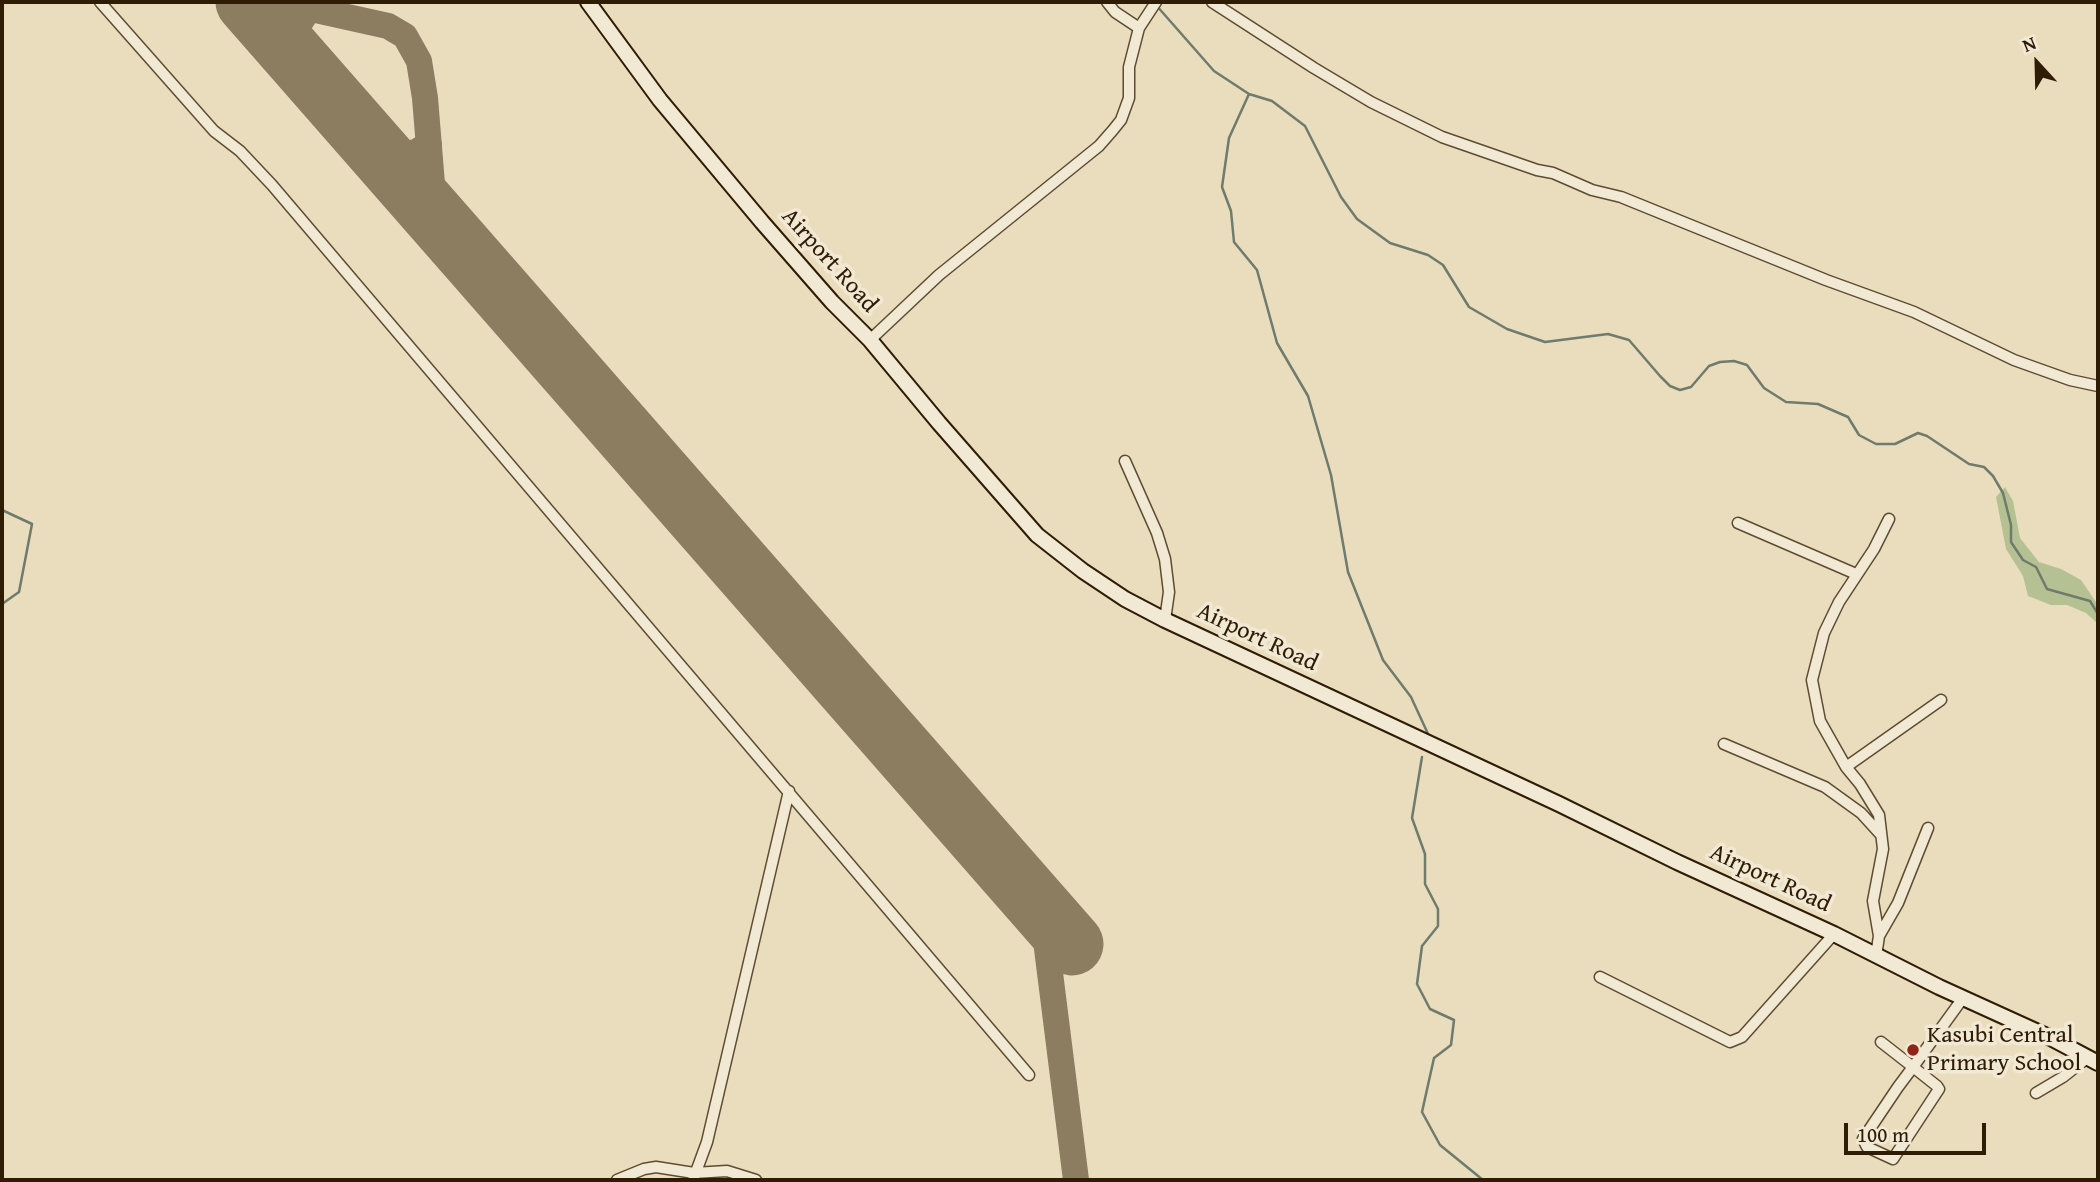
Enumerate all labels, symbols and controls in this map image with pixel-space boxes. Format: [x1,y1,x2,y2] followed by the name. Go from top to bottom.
[2002,28,2072,98] north arrow
[2018,28,2040,59] text: N
[775,203,883,319] street label: Airport Road
[1192,597,1322,679] street label: Airport Road
[1705,838,1835,920] street label: Airport Road
[1927,1022,2081,1078] place label: Kasubi Central Primary School
[1905,1042,1921,1058] marker: Kasubi Central Primary School
[1848,1108,1990,1152] scale bar
[1857,1119,1909,1150] text: 100 m

